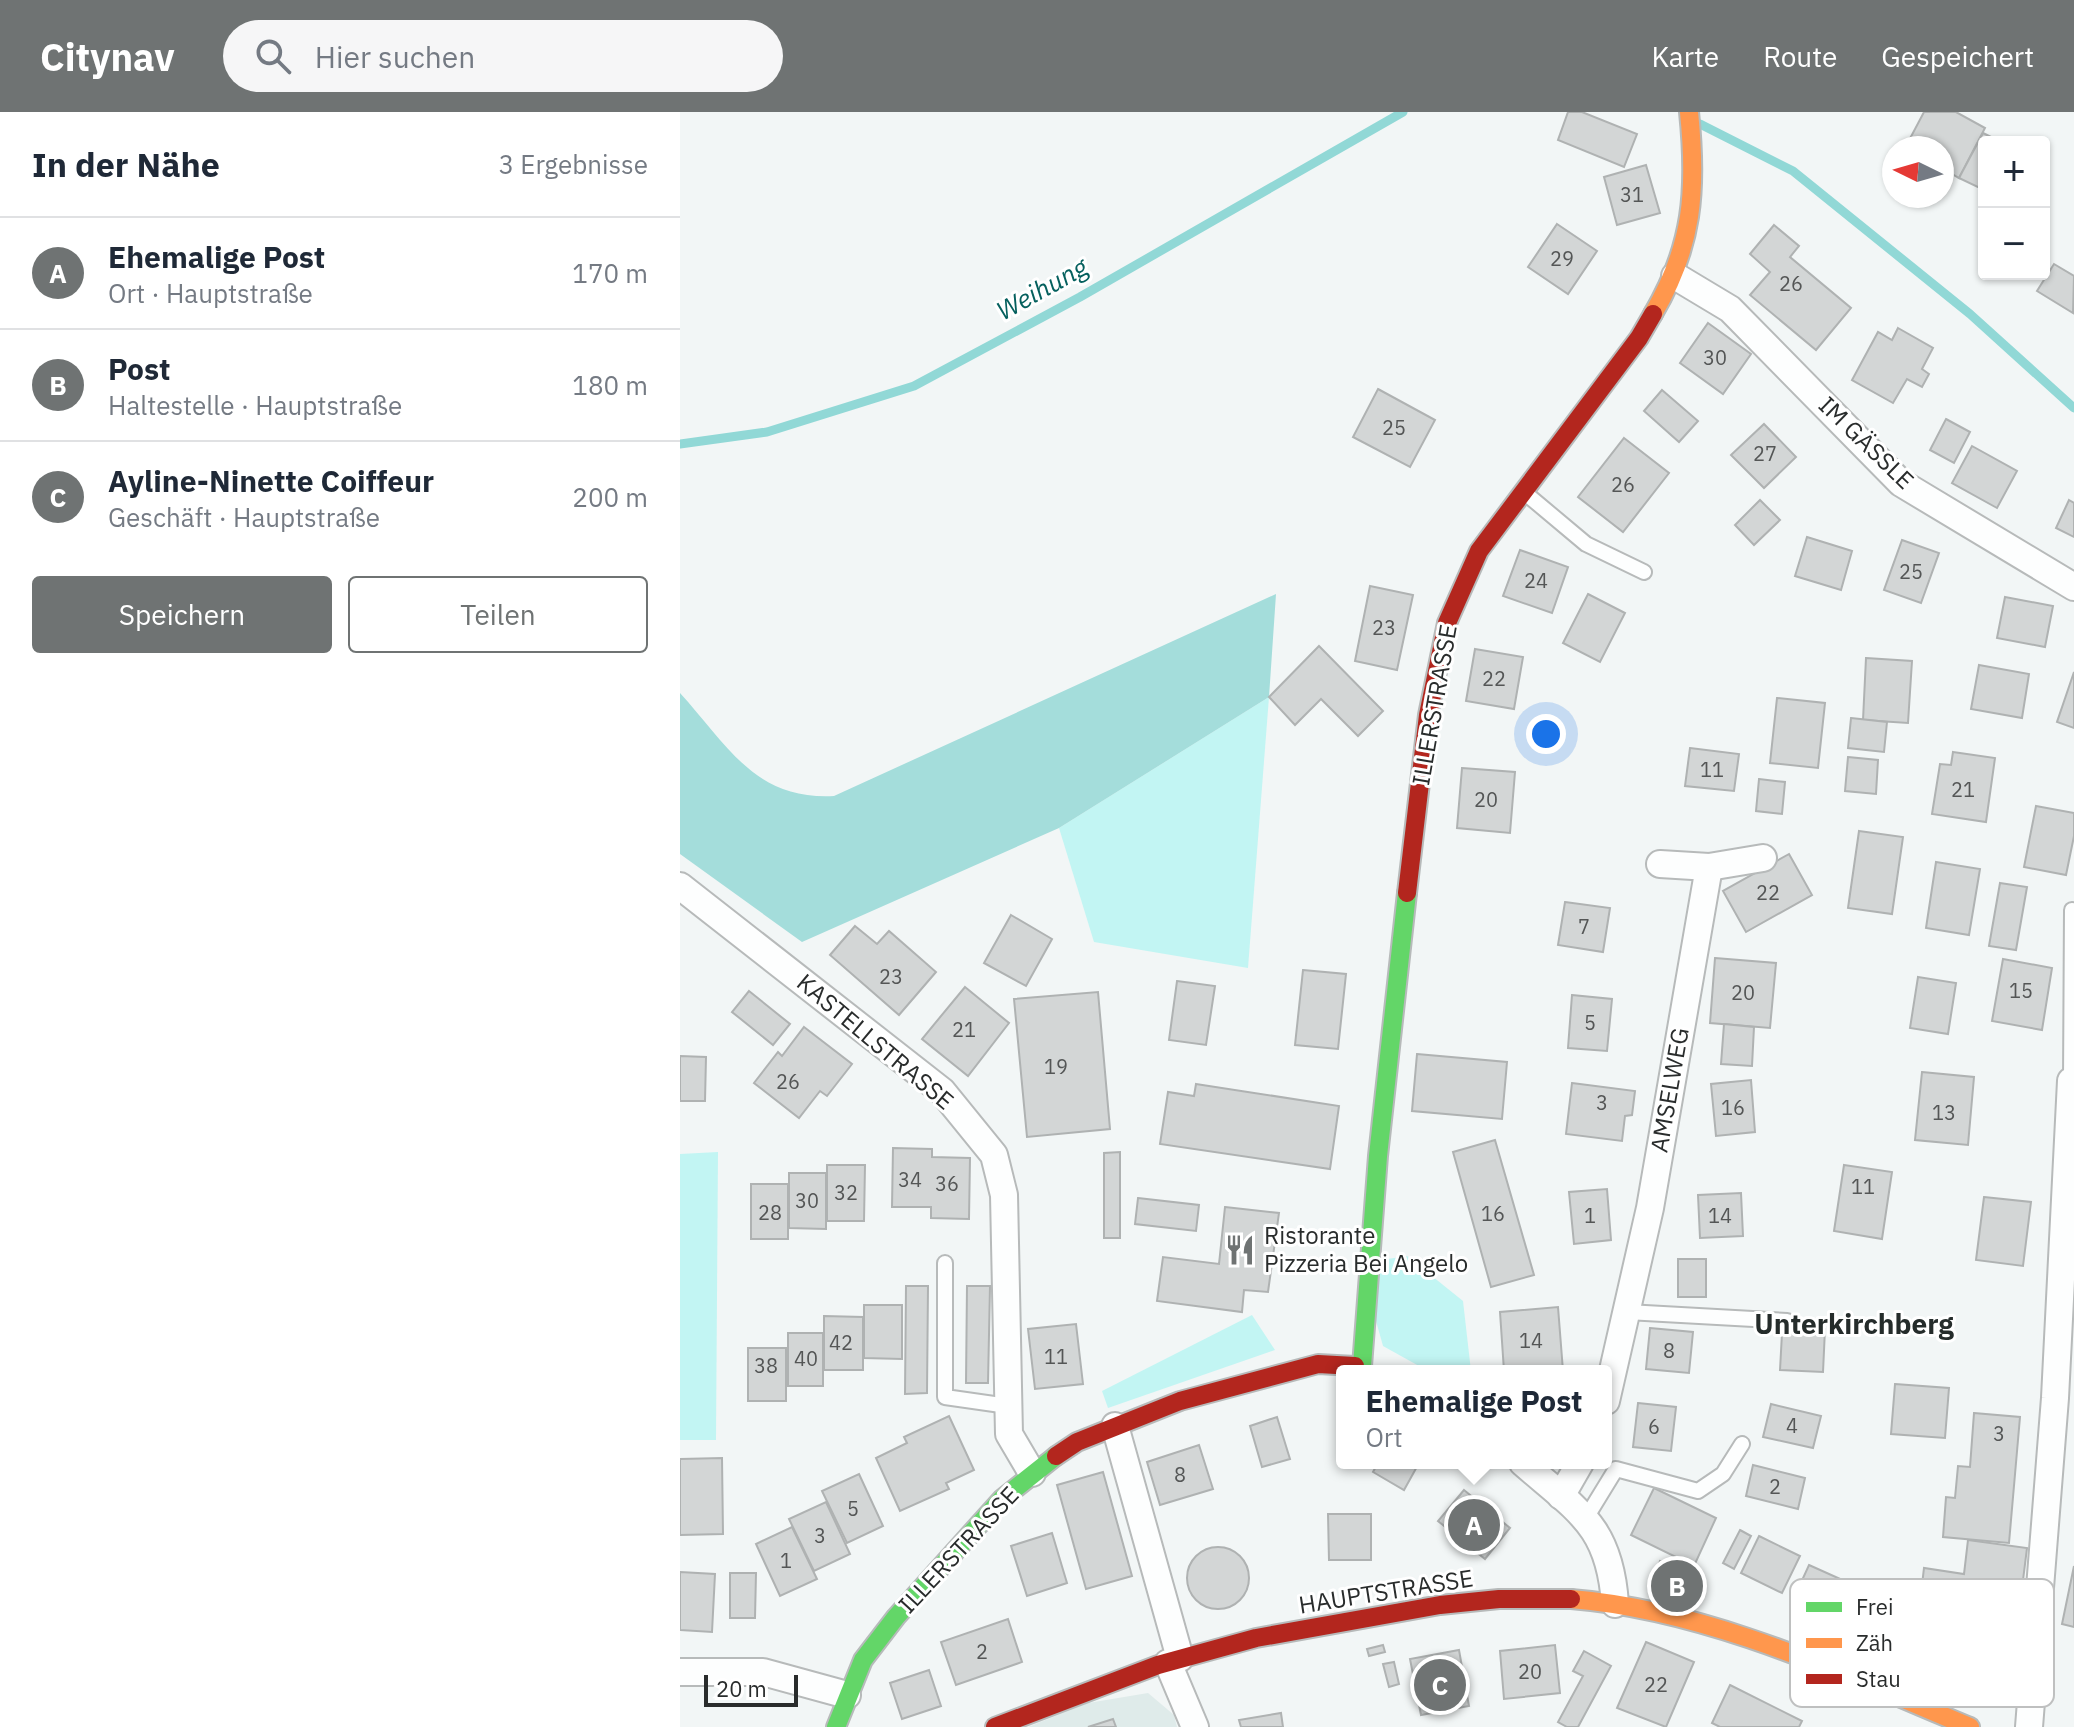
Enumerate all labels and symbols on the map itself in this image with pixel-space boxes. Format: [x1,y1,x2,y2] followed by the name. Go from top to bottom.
[1882,136,1954,208] north arrow
[1620,181,1644,208] house number: 31
[1550,245,1574,272] house number: 29
[990,248,1095,327] water label: Weihung
[1779,270,1803,297] house number: 26
[1703,344,1727,371] house number: 30
[1812,389,1921,496] street label: IM GÄSSLE
[1382,414,1406,441] house number: 25
[1753,440,1777,467] house number: 27
[1611,471,1635,498] house number: 26
[1899,558,1923,585] house number: 25
[1524,567,1548,594] house number: 24
[1372,614,1396,641] house number: 23
[1404,622,1464,788] street label: ILLERSTRASSE
[1482,665,1506,692] house number: 22
[1526,714,1566,754] your location
[1700,756,1724,783] house number: 11
[1951,776,1975,803] house number: 21
[1474,786,1498,813] house number: 20
[1756,879,1780,906] house number: 22
[1578,913,1590,940] house number: 7
[879,963,903,990] house number: 23
[790,966,961,1116] street label: KASTELLSTRASSE
[2009,977,2033,1004] house number: 15
[1731,979,1755,1006] house number: 20
[1584,1009,1596,1036] house number: 5
[952,1016,976,1043] house number: 21
[1642,1025,1696,1155] street label: AMSELWEG
[1044,1053,1068,1080] house number: 19
[776,1068,800,1095] house number: 26
[1596,1089,1608,1116] house number: 3
[1721,1094,1745,1121] house number: 16
[1932,1099,1956,1126] house number: 13
[898,1166,922,1193] house number: 34
[935,1170,959,1197] house number: 36
[1851,1173,1875,1200] house number: 11
[834,1179,858,1206] house number: 32
[795,1187,819,1214] house number: 30
[758,1199,782,1226] house number: 28
[1481,1200,1505,1227] house number: 16
[1584,1202,1596,1229] house number: 1
[1708,1202,1732,1229] house number: 14
[1264,1219,1468,1279] place label: Ristorante Pizzeria Bei Angelo
[1223,1233,1257,1267] restaurant icon: Ristorante Pizzeria Bei Angelo
[1754,1305,1954,1342] district label: Unterkirchberg
[1519,1327,1543,1354] house number: 14
[829,1329,853,1356] house number: 42
[1663,1337,1675,1364] house number: 8
[1044,1343,1068,1370] house number: 11
[794,1345,818,1372] house number: 40
[754,1352,778,1379] house number: 38
[1786,1412,1798,1439] house number: 4
[1648,1413,1660,1440] house number: 6
[1993,1420,2005,1447] house number: 3
[1174,1461,1186,1488] house number: 8
[1769,1473,1781,1500] house number: 2
[891,1479,1025,1620] street label: ILLERSTRASSE
[847,1495,859,1522] house number: 5
[1448,1495,1500,1555] pin: A
[814,1522,826,1549] house number: 3
[780,1547,792,1574] house number: 1
[1651,1556,1703,1616] pin: B
[1296,1561,1475,1621] street label: HAUPTSTRASSE
[1790,1579,2054,1707] legend
[1856,1592,1893,1621] text: Frei
[1856,1628,1893,1657] text: Zäh
[976,1638,988,1665] house number: 2
[1414,1655,1466,1715] pin: C
[1518,1658,1542,1685] house number: 20
[1856,1664,1901,1693] text: Stau
[704,1671,798,1707] scale bar
[1644,1671,1668,1698] house number: 22

